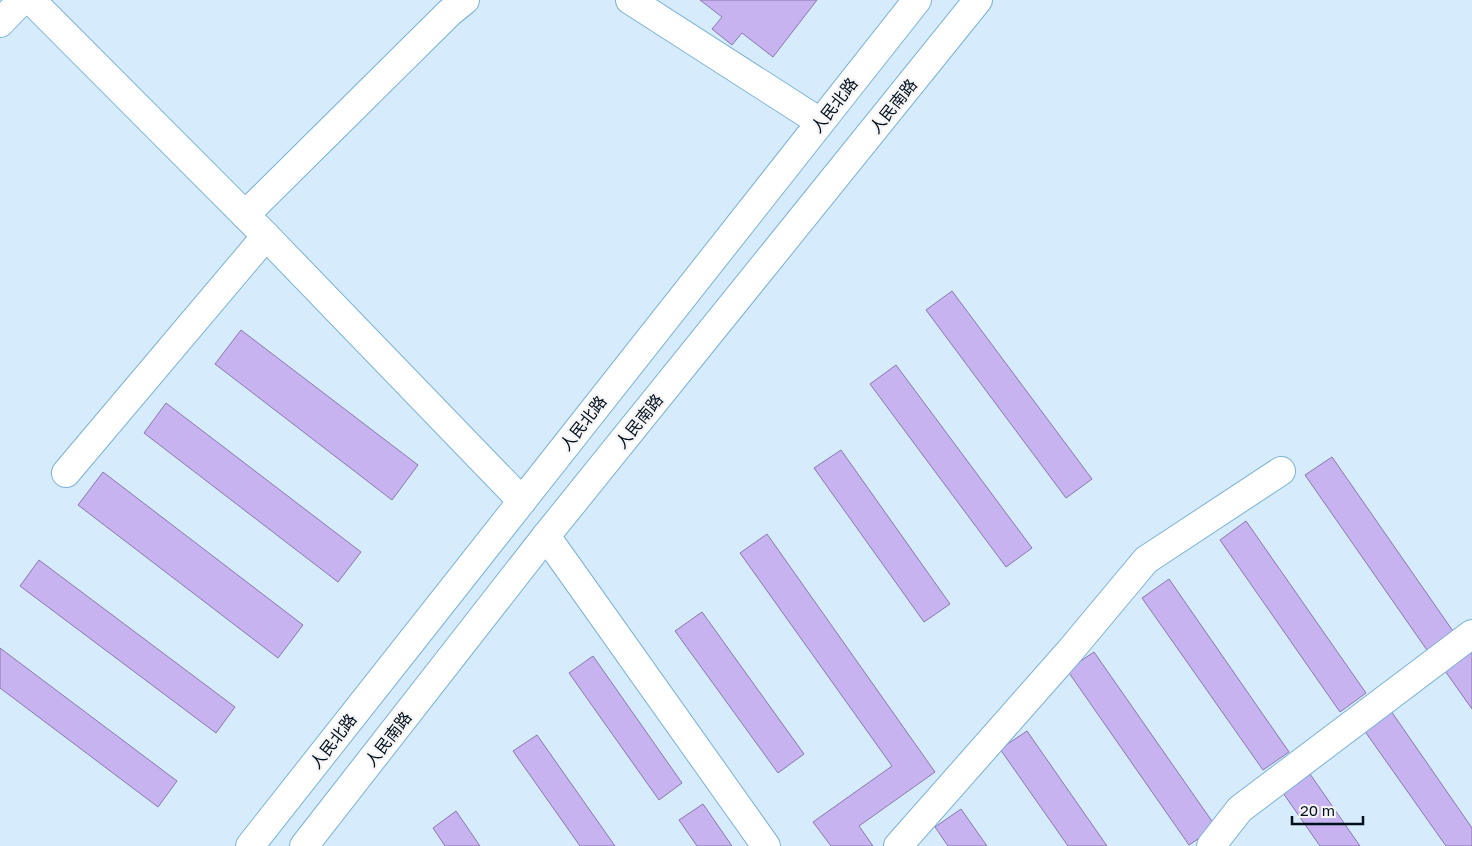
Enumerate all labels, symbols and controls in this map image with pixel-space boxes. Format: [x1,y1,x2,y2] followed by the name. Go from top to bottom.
[806,74,862,136] street label: 人民北路
[865,75,921,137] street label: 人民南路
[611,390,667,452] street label: 人民南路
[555,392,611,454] street label: 人民北路
[360,708,416,770] street label: 人民南路
[305,710,361,772] street label: 人民北路
[1292,794,1363,826] scale bar
[1300,801,1335,819] text: 20 m

